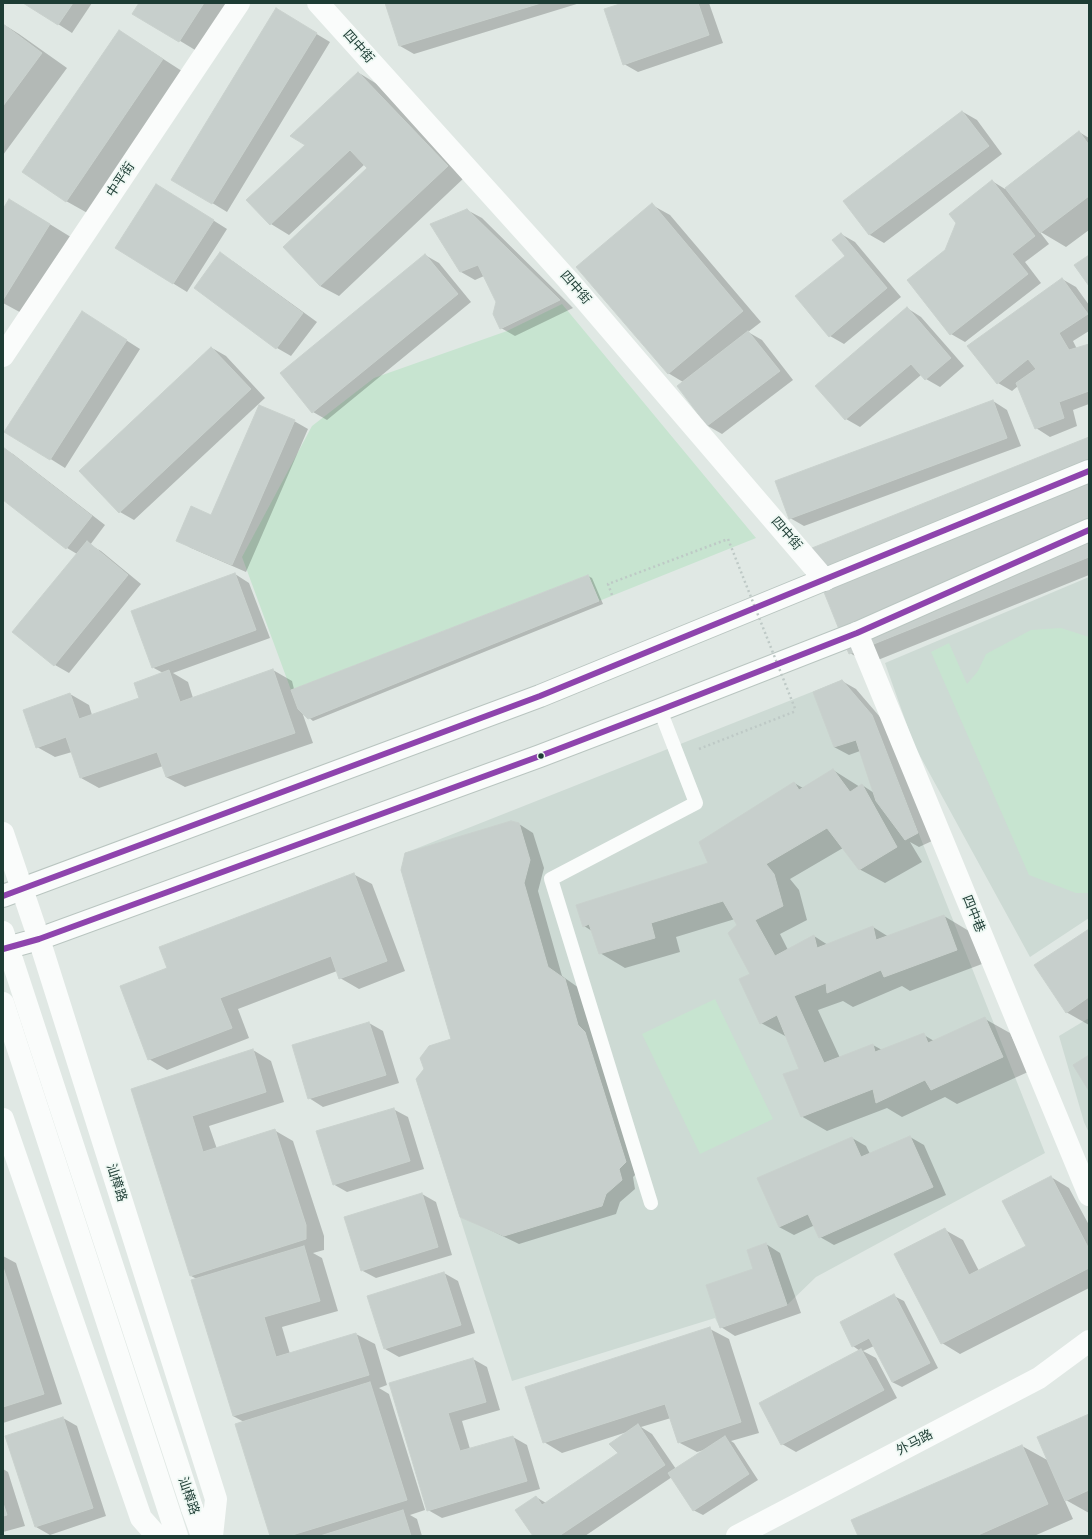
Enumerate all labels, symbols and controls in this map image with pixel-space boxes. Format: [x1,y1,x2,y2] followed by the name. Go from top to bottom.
[339,27,377,67] street label: 四中街
[104,159,138,201] street label: 中平街
[556,268,594,308] street label: 四中街
[767,514,805,554] street label: 四中街
[536,751,546,761] unlabelled marker
[958,893,988,935] street label: 四中巷
[103,1162,129,1204] street label: 汕樟路
[894,1427,936,1459] street label: 外马路
[174,1475,202,1517] street label: 汕樟路

